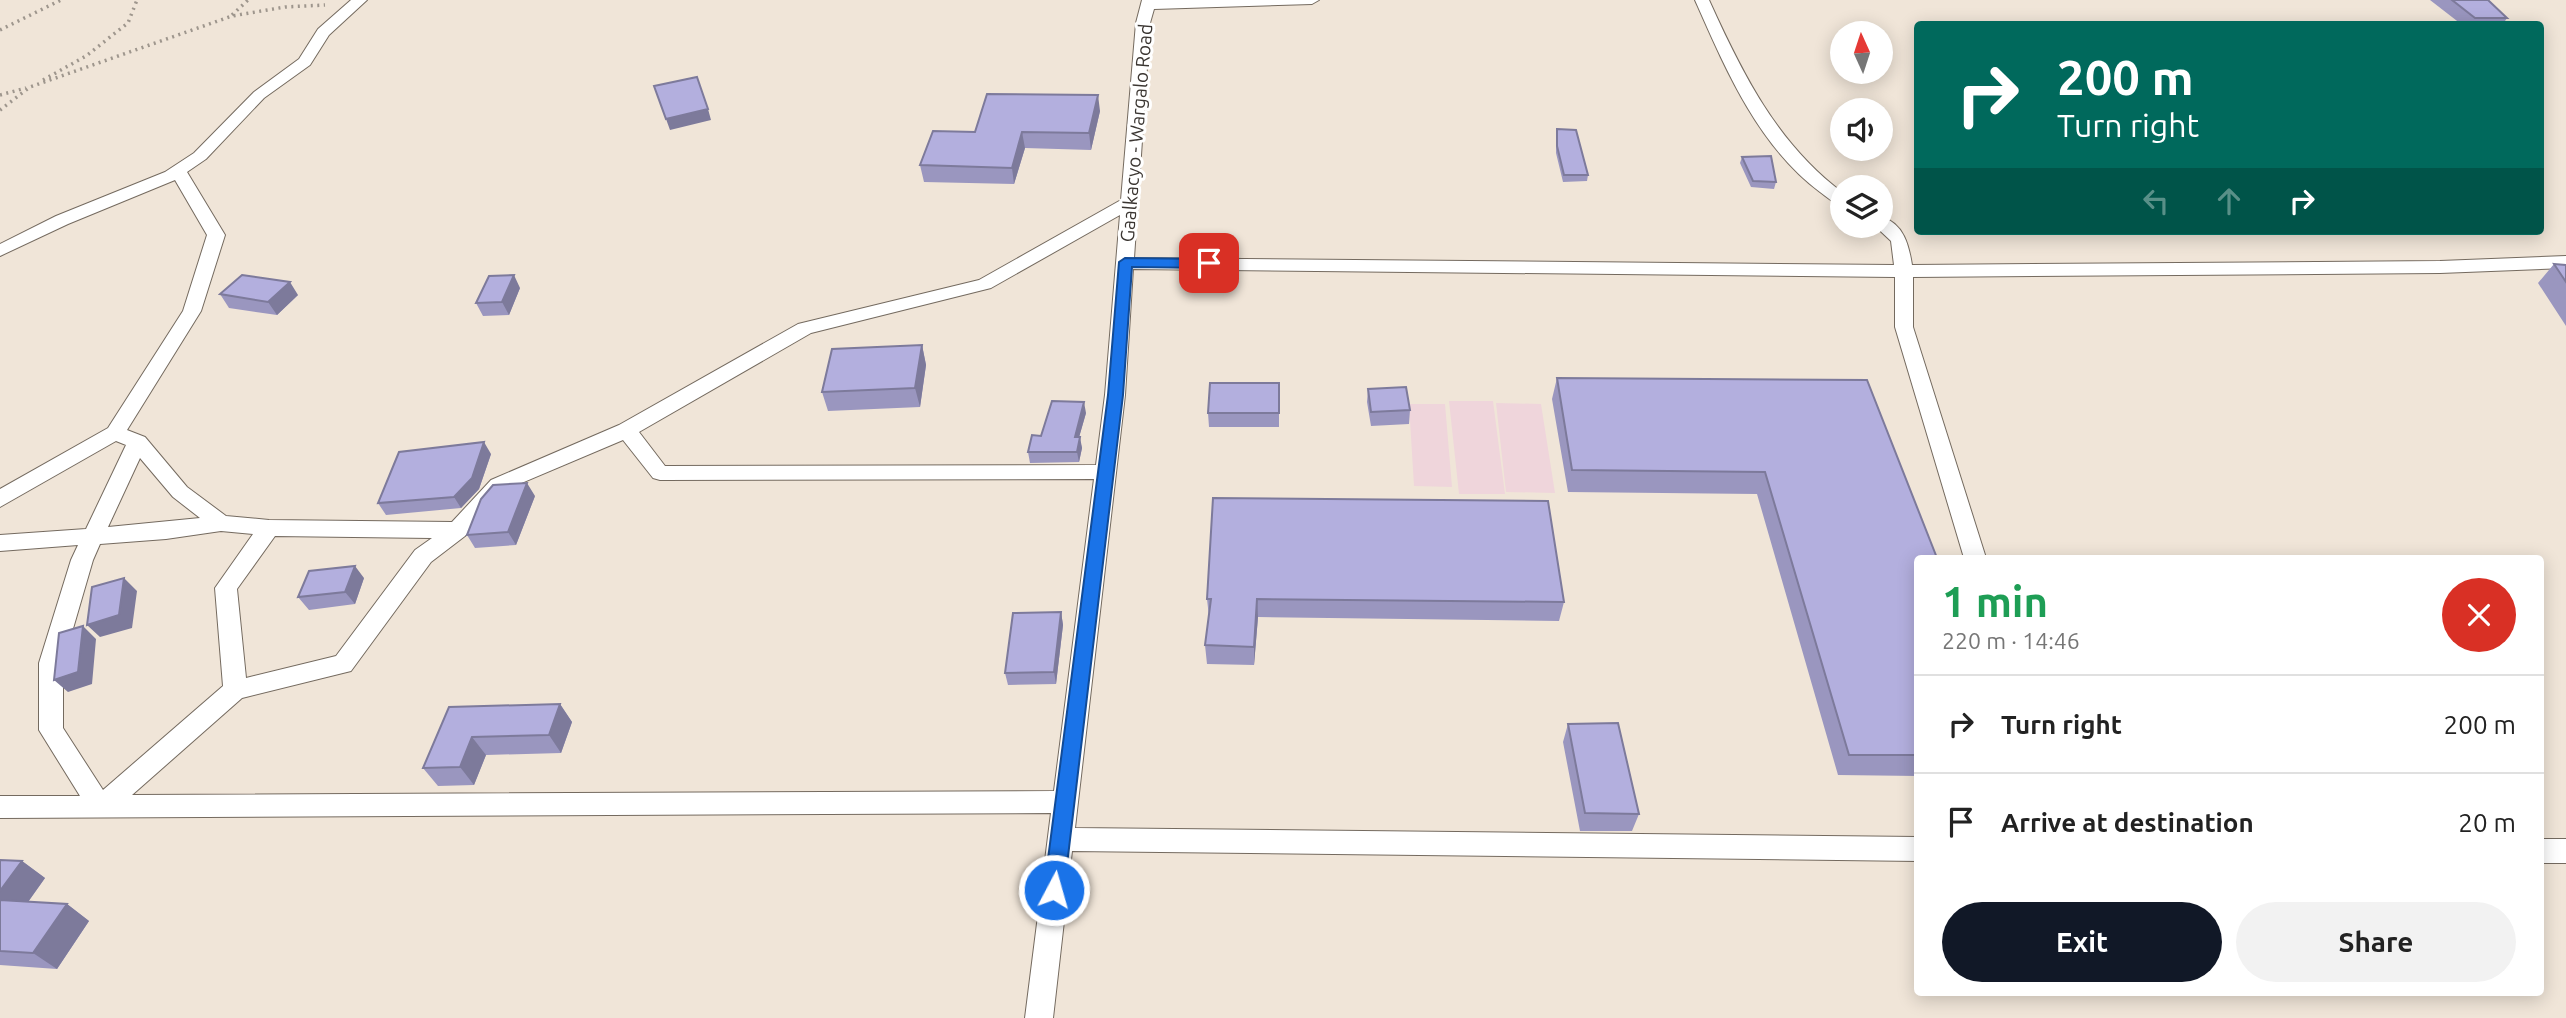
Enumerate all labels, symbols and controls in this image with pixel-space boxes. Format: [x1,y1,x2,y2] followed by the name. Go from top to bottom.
[1830,21,1894,84] north arrow
[1830,21,1893,238] map controls
[1115,23,1157,243] street label: Gaalkacyo - Wargalo Road
[1942,49,2033,140] icon: right
[2057,49,2194,104] text: 200 m
[1830,98,1893,161] button: sound
[2057,107,2199,143] text: Turn right
[1830,175,1893,238] button: layers
[2137,182,2175,220] icon: left
[2210,182,2248,220] icon: ahead
[2283,182,2321,220] icon: right
[1179,233,1239,293] pin
[1190,244,1228,282] icon: arrive
[1942,578,2048,625] text: 1 min
[2442,578,2516,652] button: close
[1942,628,2080,653] text: 220 m · 14:46
[1942,705,1980,743] icon: right
[2001,710,2122,739] text: Turn right
[2444,710,2516,739] text: 200 m
[1942,803,1980,841] icon: arrive
[2001,808,2254,837] text: Arrive at destination
[2458,808,2516,837] text: 20 m
[1017,853,1091,927] position arrow
[1942,902,2222,982] button: Exit
[2236,902,2516,982] button: Share

